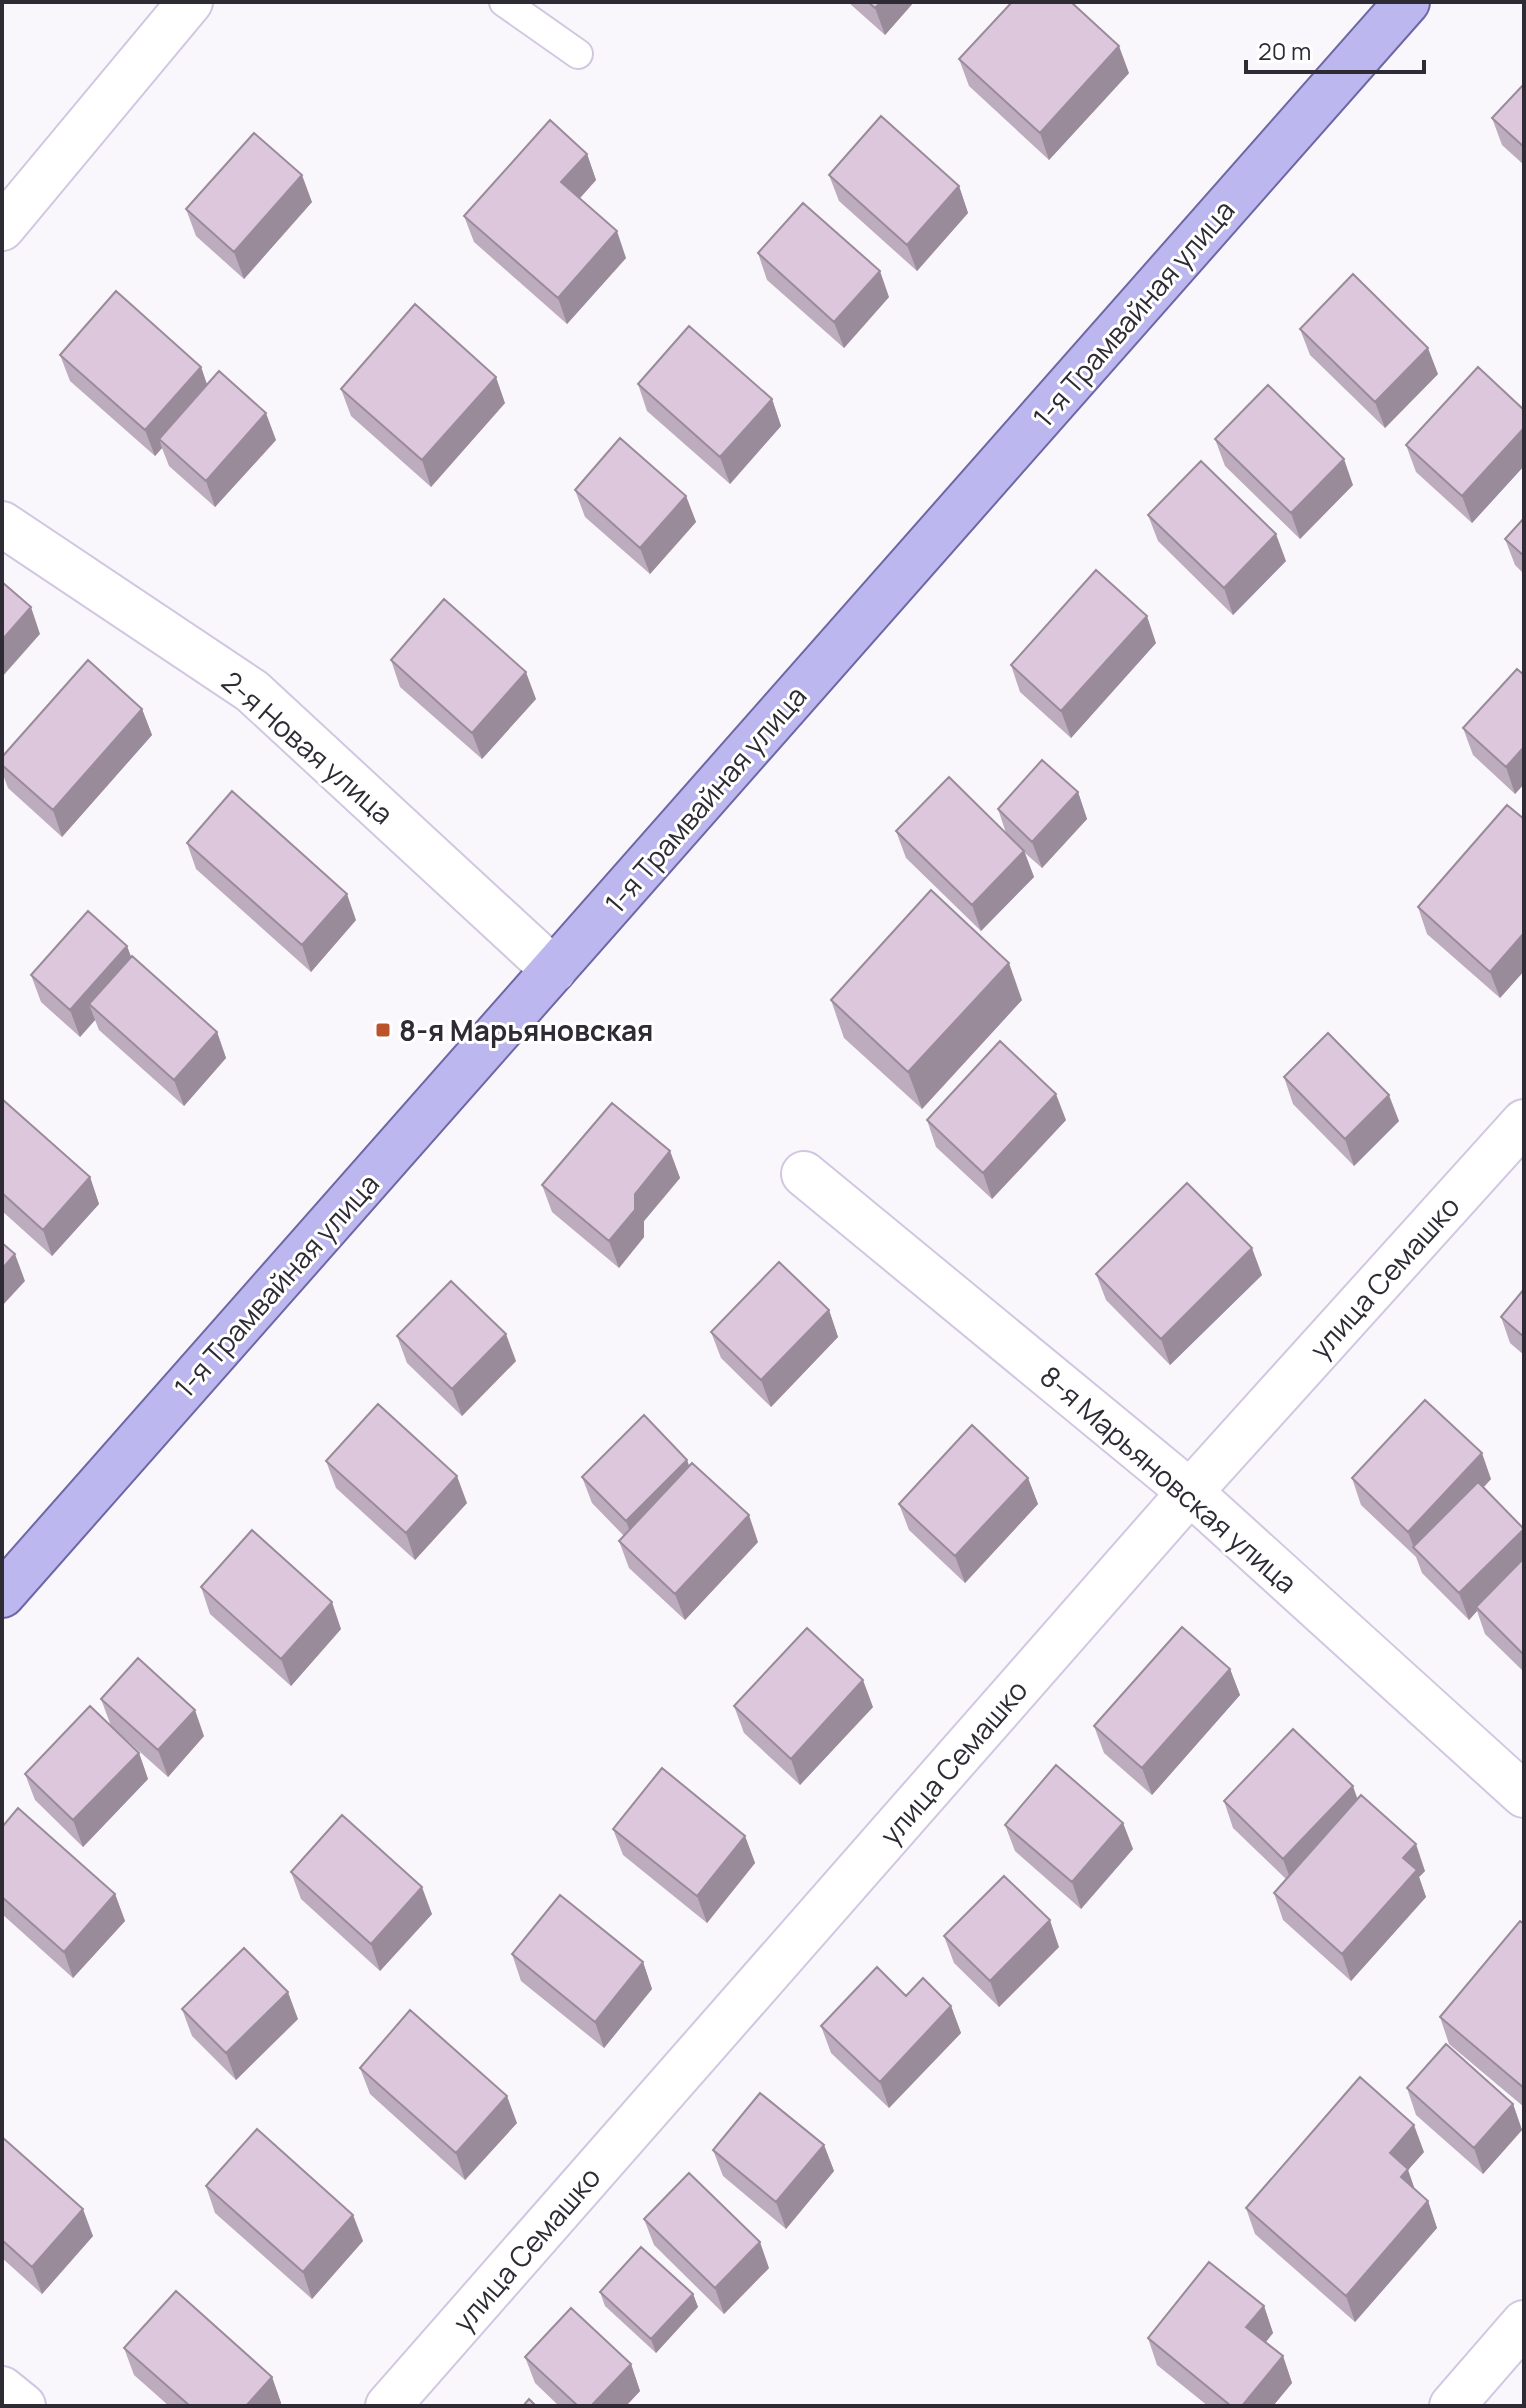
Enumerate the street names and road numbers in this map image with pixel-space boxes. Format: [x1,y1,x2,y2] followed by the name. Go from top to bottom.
[1024,191,1242,435] street label: 1-я Трамвайная улица
[214,662,402,832] street label: 2-я Новая улица
[596,677,814,921] street label: 1-я Трамвайная улица
[165,1165,387,1405] street label: 1-я Трамвайная улица
[1301,1187,1467,1367] street label: улица Семашко
[1033,1357,1305,1601] street label: 8-я Марьяновская улица
[871,1671,1035,1853] street label: улица Семашко
[444,2158,608,2340] street label: улица Семашко

